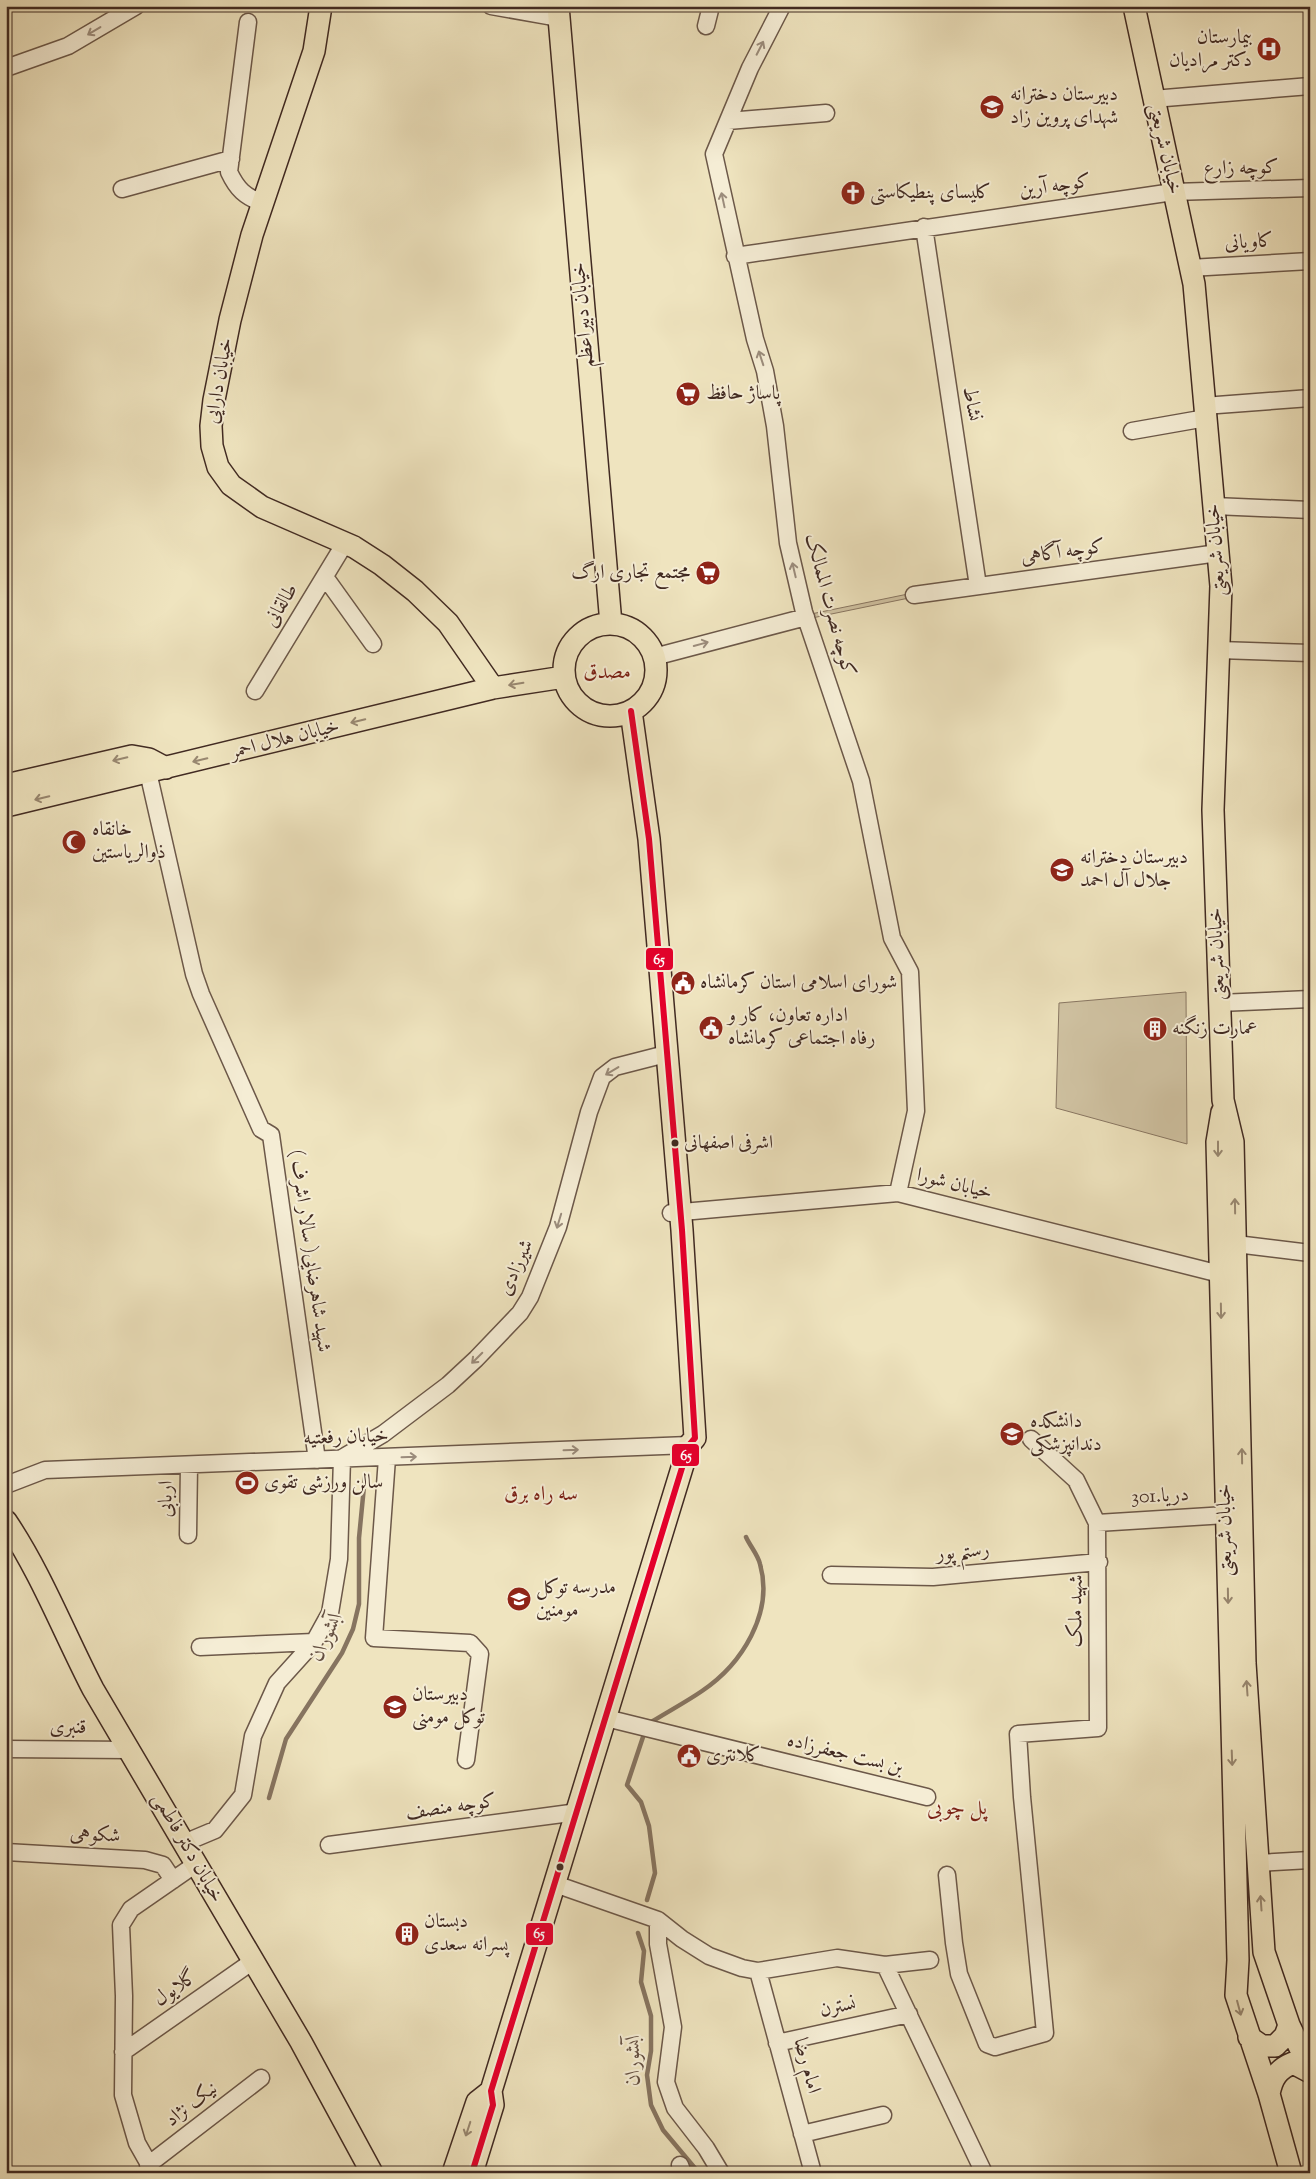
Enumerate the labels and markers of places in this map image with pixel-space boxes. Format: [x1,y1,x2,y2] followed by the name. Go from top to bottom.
[1169,24,1253,76] place label: بیمارستان دکتر مرادیان
[1256,36,1282,62] hospital icon: بیمارستان دکتر مرادیان
[1010,81,1118,133] place label: دبیرستان دخترانه شهدای پروین زاد
[979,94,1005,120] school or university icon: دبیرستان دخترانه شهدای پروین زاد
[870,179,991,208] place label: کلیسای پنطیکاستی
[840,180,866,206] church icon: کلیسای پنطیکاستی
[706,380,781,409] place label: پاساژ حافظ
[675,381,701,407] supermarket icon: پاساژ حافظ
[571,559,690,589] place label: مجتمع تجاری ارگ
[695,560,721,586] supermarket icon: مجتمع تجاری ارگ
[92,816,166,868] place label: خانقاه ذوالریاستین
[61,829,87,855] mosque icon: خانقاه ذوالریاستین
[1080,844,1188,896] place label: دبیرستان دخترانه جلال آل احمد
[1049,857,1075,883] school or university icon: دبیرستان دخترانه جلال آل احمد
[700,969,897,998] place label: شورای اسلامی استان کرمانشاه
[670,970,696,996] public building icon: شورای اسلامی استان کرمانشاه
[726,1002,875,1054] place label: اداره تعاون، کار و رفاه اجتماعی کرمانشاه
[1172,1014,1257,1044] place label: عمارت زنگنه
[698,1015,724,1041] public building icon: اداره تعاون، کار و رفاه اجتماعی کرمانشاه
[1142,1016,1168,1042] building icon: عمارت زنگنه
[684,1130,773,1157] place label: اشرفی اصفهانی
[670,1138,680,1148] marker: اشرفی اصفهانی
[1030,1408,1102,1460] place label: دانشکده دندانپزشکی
[999,1421,1025,1447] school or university icon: دانشکده دندانپزشکی
[264,1469,383,1498] place label: سالن ورزشی تقوی
[234,1470,260,1496] sports icon: سالن ورزشی تقوی
[536,1574,616,1626] place label: مدرسه توکل مومنین
[506,1586,532,1612] school or university icon: مدرسه توکل مومنین
[412,1681,485,1733] place label: دبیرستان توکل مومنی
[382,1694,408,1720] school or university icon: دبیرستان توکل مومنی
[706,1742,761,1771] place label: کلانتری
[676,1743,702,1769] public building icon: کلانتری
[555,1862,565,1872] unlabelled marker
[424,1908,510,1960] place label: دبستان پسرانه سعدی
[394,1921,420,1947] building icon: دبستان پسرانه سعدی

